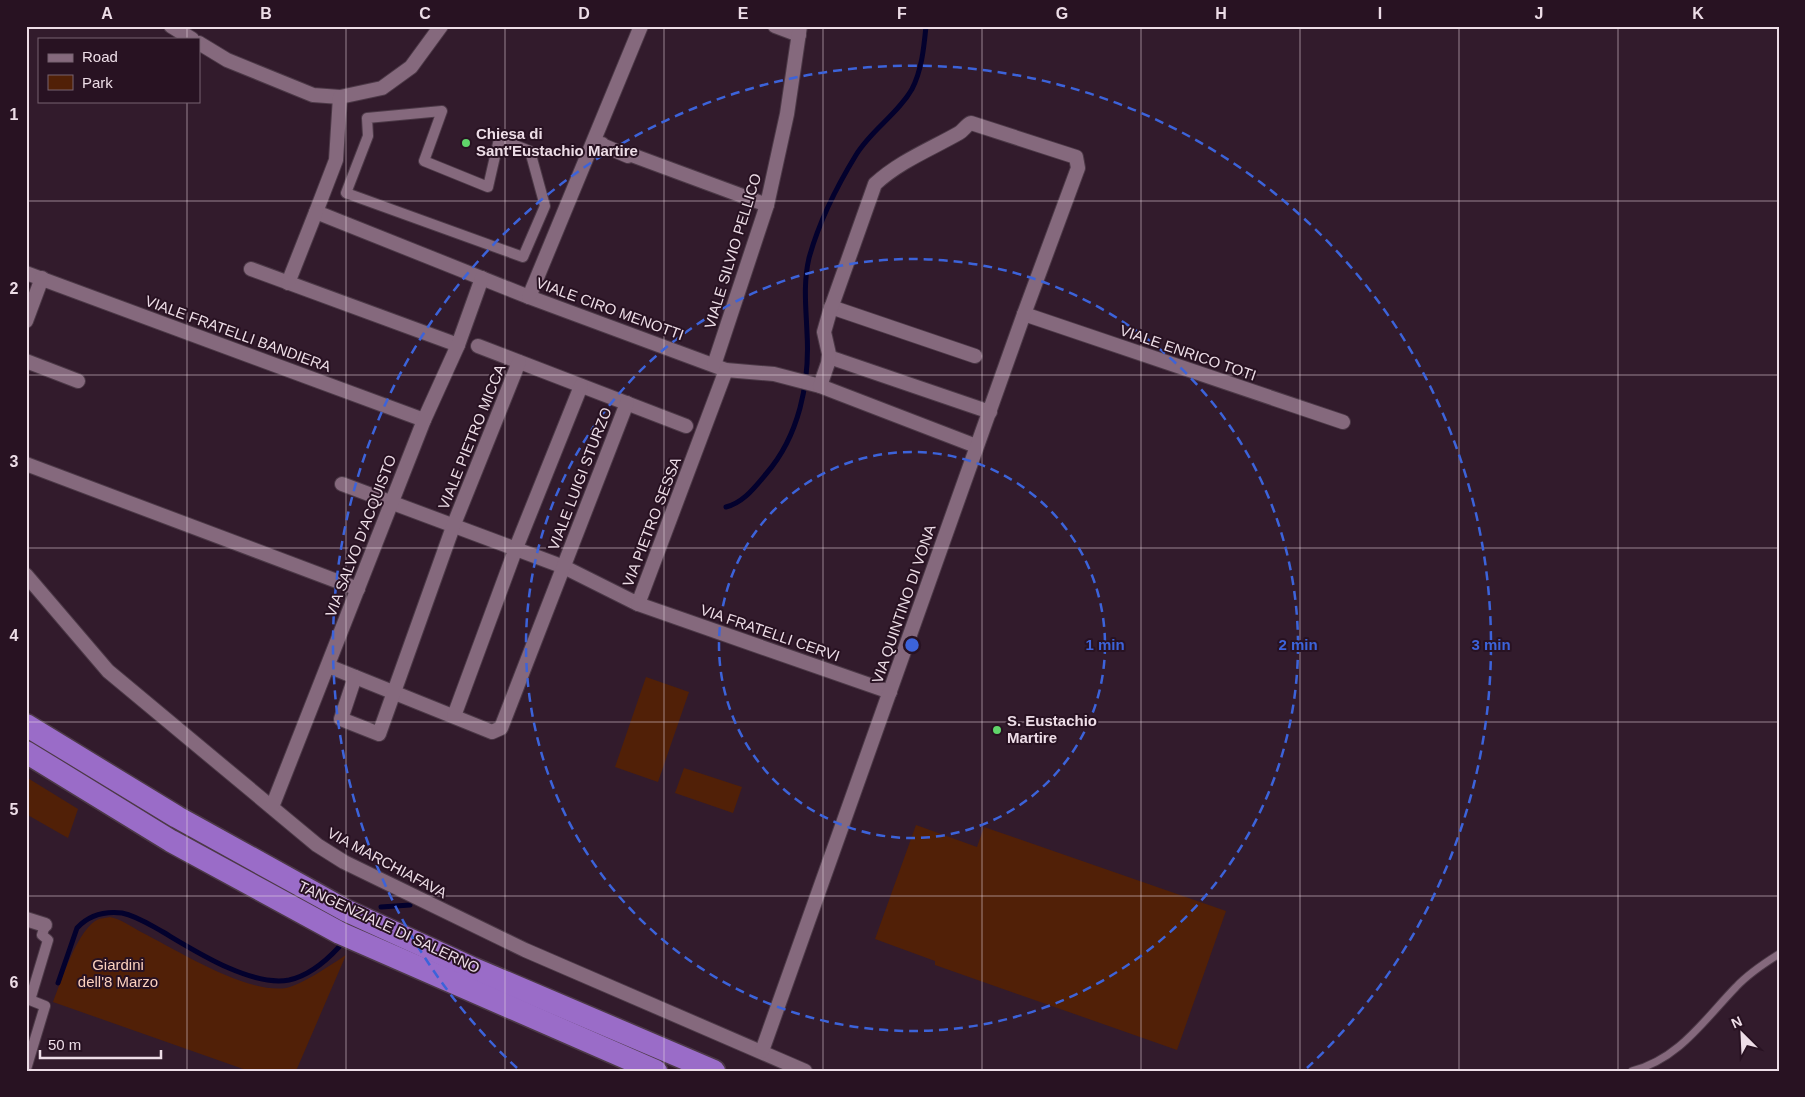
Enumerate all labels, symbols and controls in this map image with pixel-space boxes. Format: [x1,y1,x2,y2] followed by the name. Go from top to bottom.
[101,5,113,22] text: A
[260,5,272,22] text: B
[419,5,431,22] text: C
[578,5,590,22] text: D
[738,5,749,22] text: E
[897,5,907,22] text: F
[1056,5,1068,22] text: G
[1215,5,1227,22] text: H
[1378,5,1382,22] text: I
[1535,5,1543,22] text: J
[1692,5,1704,22] text: K
[38,38,200,102] legend
[82,48,118,65] text: Road
[82,74,113,91] text: Park
[10,106,19,123] text: 1
[476,125,638,159] place label: Chiesa di Sant'Eustachio Martire
[460,137,472,149] marker: Chiesa di Sant'Eustachio Martire
[701,171,764,331] street label: VIALE SILVIO PELLICO
[534,274,686,343] street label: VIALE CIRO MENOTTI
[10,280,19,297] text: 2
[143,292,333,375] street label: VIALE FRATELLI BANDIERA
[1118,321,1258,384] street label: VIALE ENRICO TOTI
[435,362,508,512] street label: VIALE PIETRO MICCA
[544,405,615,553] street label: VIALE LUIGI STURZO
[322,452,399,619] street label: VIA SALVO D'ACQUISTO
[10,453,19,470] text: 3
[619,455,684,589] street label: VIA PIETRO SESSA
[868,522,939,685] street label: VIA QUINTINO DI VONA
[698,601,842,664] street label: VIA FRATELLI CERVI
[10,627,19,644] text: 4
[903,636,921,654] centre of rings
[1085,636,1125,653] text: 1 min
[1278,636,1318,653] text: 2 min
[1471,636,1511,653] text: 3 min
[1007,712,1097,746] place label: S. Eustachio Martire
[991,724,1003,736] marker: S. Eustachio Martire
[10,801,19,818] text: 5
[325,824,450,901] street label: VIA MARCHIAFAVA
[296,877,483,976] street label: TANGENZIALE DI SALERNO
[78,956,158,990] park label: Giardini dell'8 Marzo
[10,974,19,991] text: 6
[1718,1010,1768,1060] north arrow
[1729,1013,1745,1031] text: N
[40,1027,161,1059] scale bar
[48,1036,81,1053] text: 50 m

